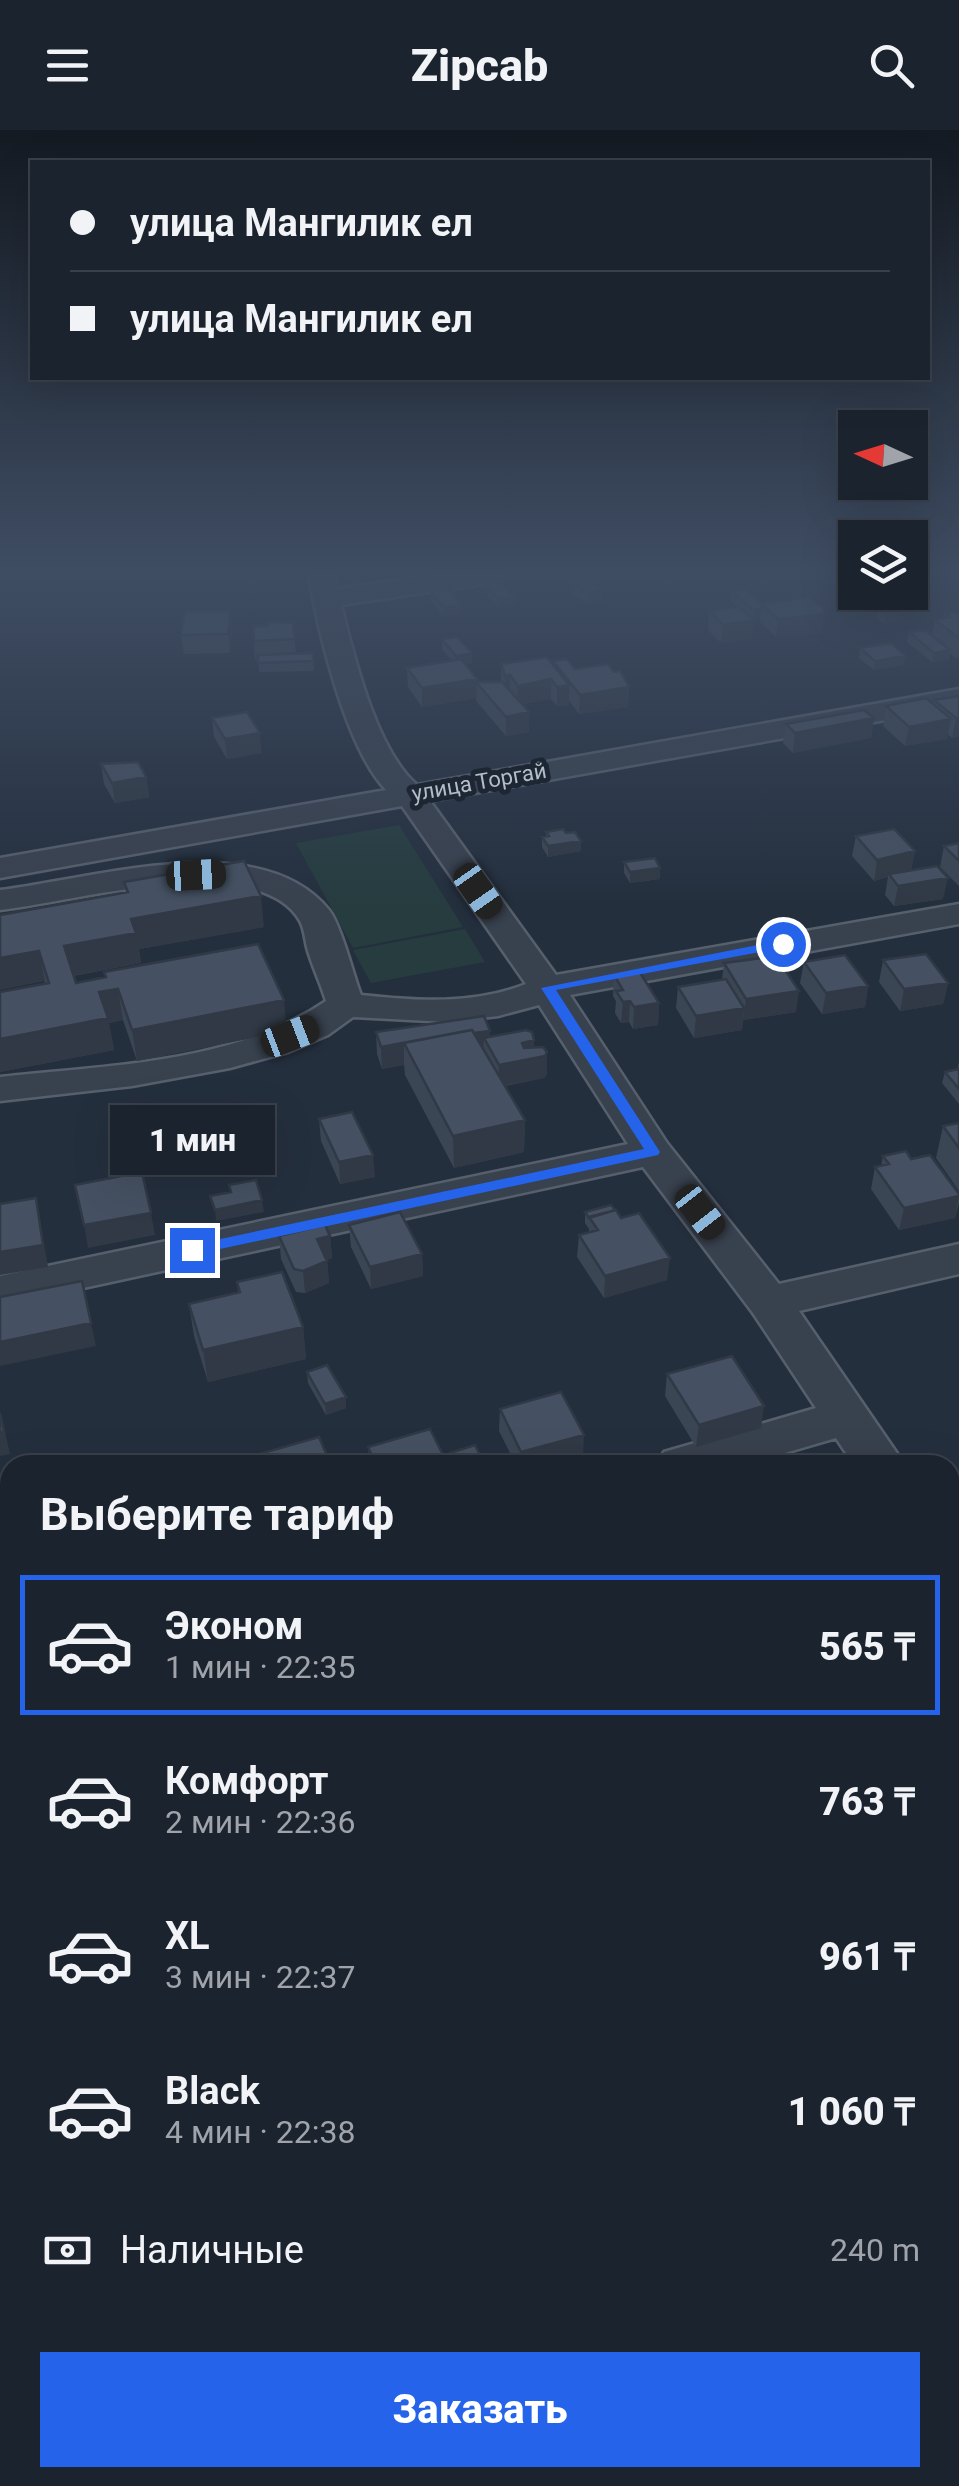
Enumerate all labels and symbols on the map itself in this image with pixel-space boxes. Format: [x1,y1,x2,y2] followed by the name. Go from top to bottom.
[838,410,928,500] north arrow
[410,758,548,806] street label: улица Торгай
[165,858,227,892] car
[449,858,507,924] car
[761,922,806,967] route start
[257,1011,323,1061] car
[110,1105,274,1175] callout: 1 мин
[670,1179,730,1245] car
[170,1228,215,1273] route end

